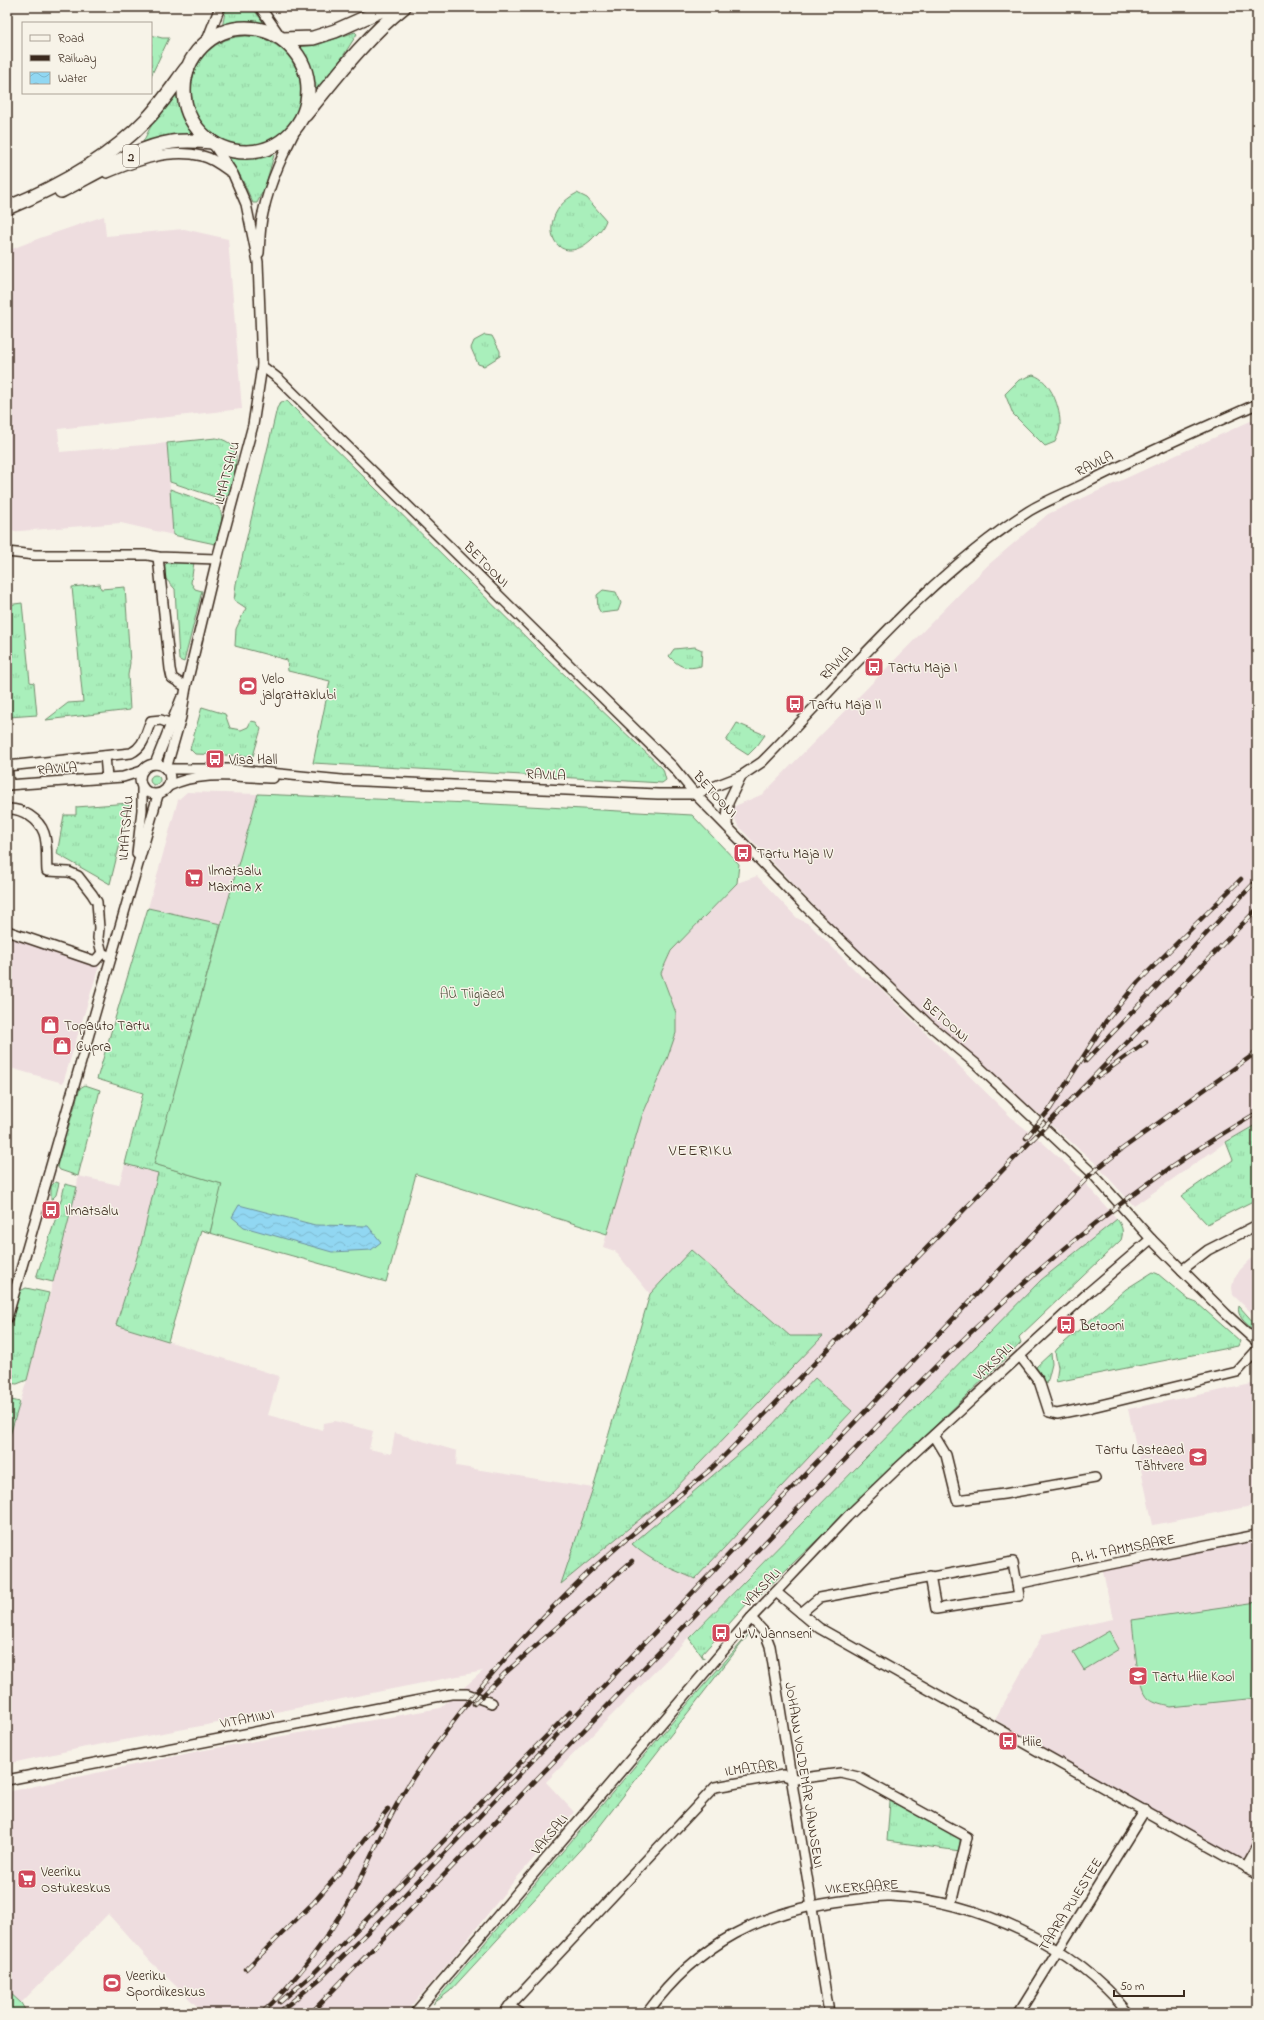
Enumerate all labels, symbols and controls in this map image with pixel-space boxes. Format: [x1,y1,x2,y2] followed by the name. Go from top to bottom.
[22,22,152,94] legend
[58,30,84,48] text: Road
[58,50,97,69] text: Railway
[58,70,87,88] text: Water
[123,145,139,167] road number: 2
[209,439,246,508] street label: ILMATSALU
[1072,446,1117,483] street label: RAVILA
[458,537,514,593] street label: BETOONI
[816,642,859,686] street label: RAVILA
[863,656,885,678] bus stop icon: Tartu Maja I
[888,658,957,679] place label: Tartu Maja I
[260,669,336,707] place label: Velo jalgrattaklubi
[237,675,259,697] sports icon: Velo jalgrattaklubi
[784,693,806,715] bus stop icon: Tartu Maja II
[809,695,882,716] place label: Tartu Maja II
[204,748,226,770] bus stop icon: Visa Hall
[228,750,277,771] place label: Visa Hall
[36,758,78,781] street label: RAVILA
[525,764,566,787] street label: RAVILA
[687,766,742,823] street label: BETOONI
[113,795,140,862] street label: ILMATSALU
[732,842,754,864] bus stop icon: Tartu Maja IV
[757,844,833,865] place label: Tartu Maja IV
[208,861,263,898] place label: Ilmatsalu Maxima X
[183,867,205,889] supermarket icon: Ilmatsalu Maxima X
[440,984,504,1006] park label: AÜ Tiigiaed
[916,994,973,1048] street label: BETOONI
[39,1014,61,1036] shop icon: Topauto Tartu
[64,1016,150,1037] place label: Topauto Tartu
[51,1035,73,1057] shop icon: Cupra
[76,1037,111,1058] place label: Cupra
[668,1139,733,1163] district label: VEERIKU
[40,1199,62,1221] bus stop icon: Ilmatsalu
[65,1201,119,1222] place label: Ilmatsalu
[1055,1314,1077,1336] bus stop icon: Betooni
[1079,1316,1124,1337] place label: Betooni
[969,1338,1019,1387] street label: VAKSALI
[1095,1440,1185,1477] place label: Tartu Lasteaed Tähtvere
[1187,1446,1209,1468] school or university icon: Tartu Lasteaed Tähtvere
[1069,1529,1177,1570] street label: A. H. TAMMSAARE
[737,1563,786,1613] street label: VAKSALI
[710,1622,732,1644] bus stop icon: J. V. Jannseni
[735,1624,812,1645] place label: J. V. Jannseni
[1127,1665,1149,1687] school or university icon: Tartu Hiie Kool
[1152,1667,1234,1688] place label: Tartu Hiie Kool
[778,1681,829,1870] street label: JOHANN VOLDEMAR JANNSENI
[218,1704,276,1735] street label: VITAMIINI
[997,1730,1019,1752] bus stop icon: Hiie
[1022,1732,1042,1753] place label: Hiie
[723,1754,779,1783] street label: ILMATARI
[526,1810,574,1861] street label: VAKSALI
[1034,1854,1109,1956] street label: TAARA PUIESTEE
[40,1862,111,1899] place label: Veeriku Ostukeskus
[16,1868,38,1890] supermarket icon: Veeriku Ostukeskus
[824,1874,899,1901] street label: VIKERKAARE
[125,1966,205,2003] place label: Veeriku Spordikeskus
[101,1972,123,1994] sports icon: Veeriku Spordikeskus
[1114,1972,1184,1998] scale bar
[1120,1978,1144,1996] text: 50 m

